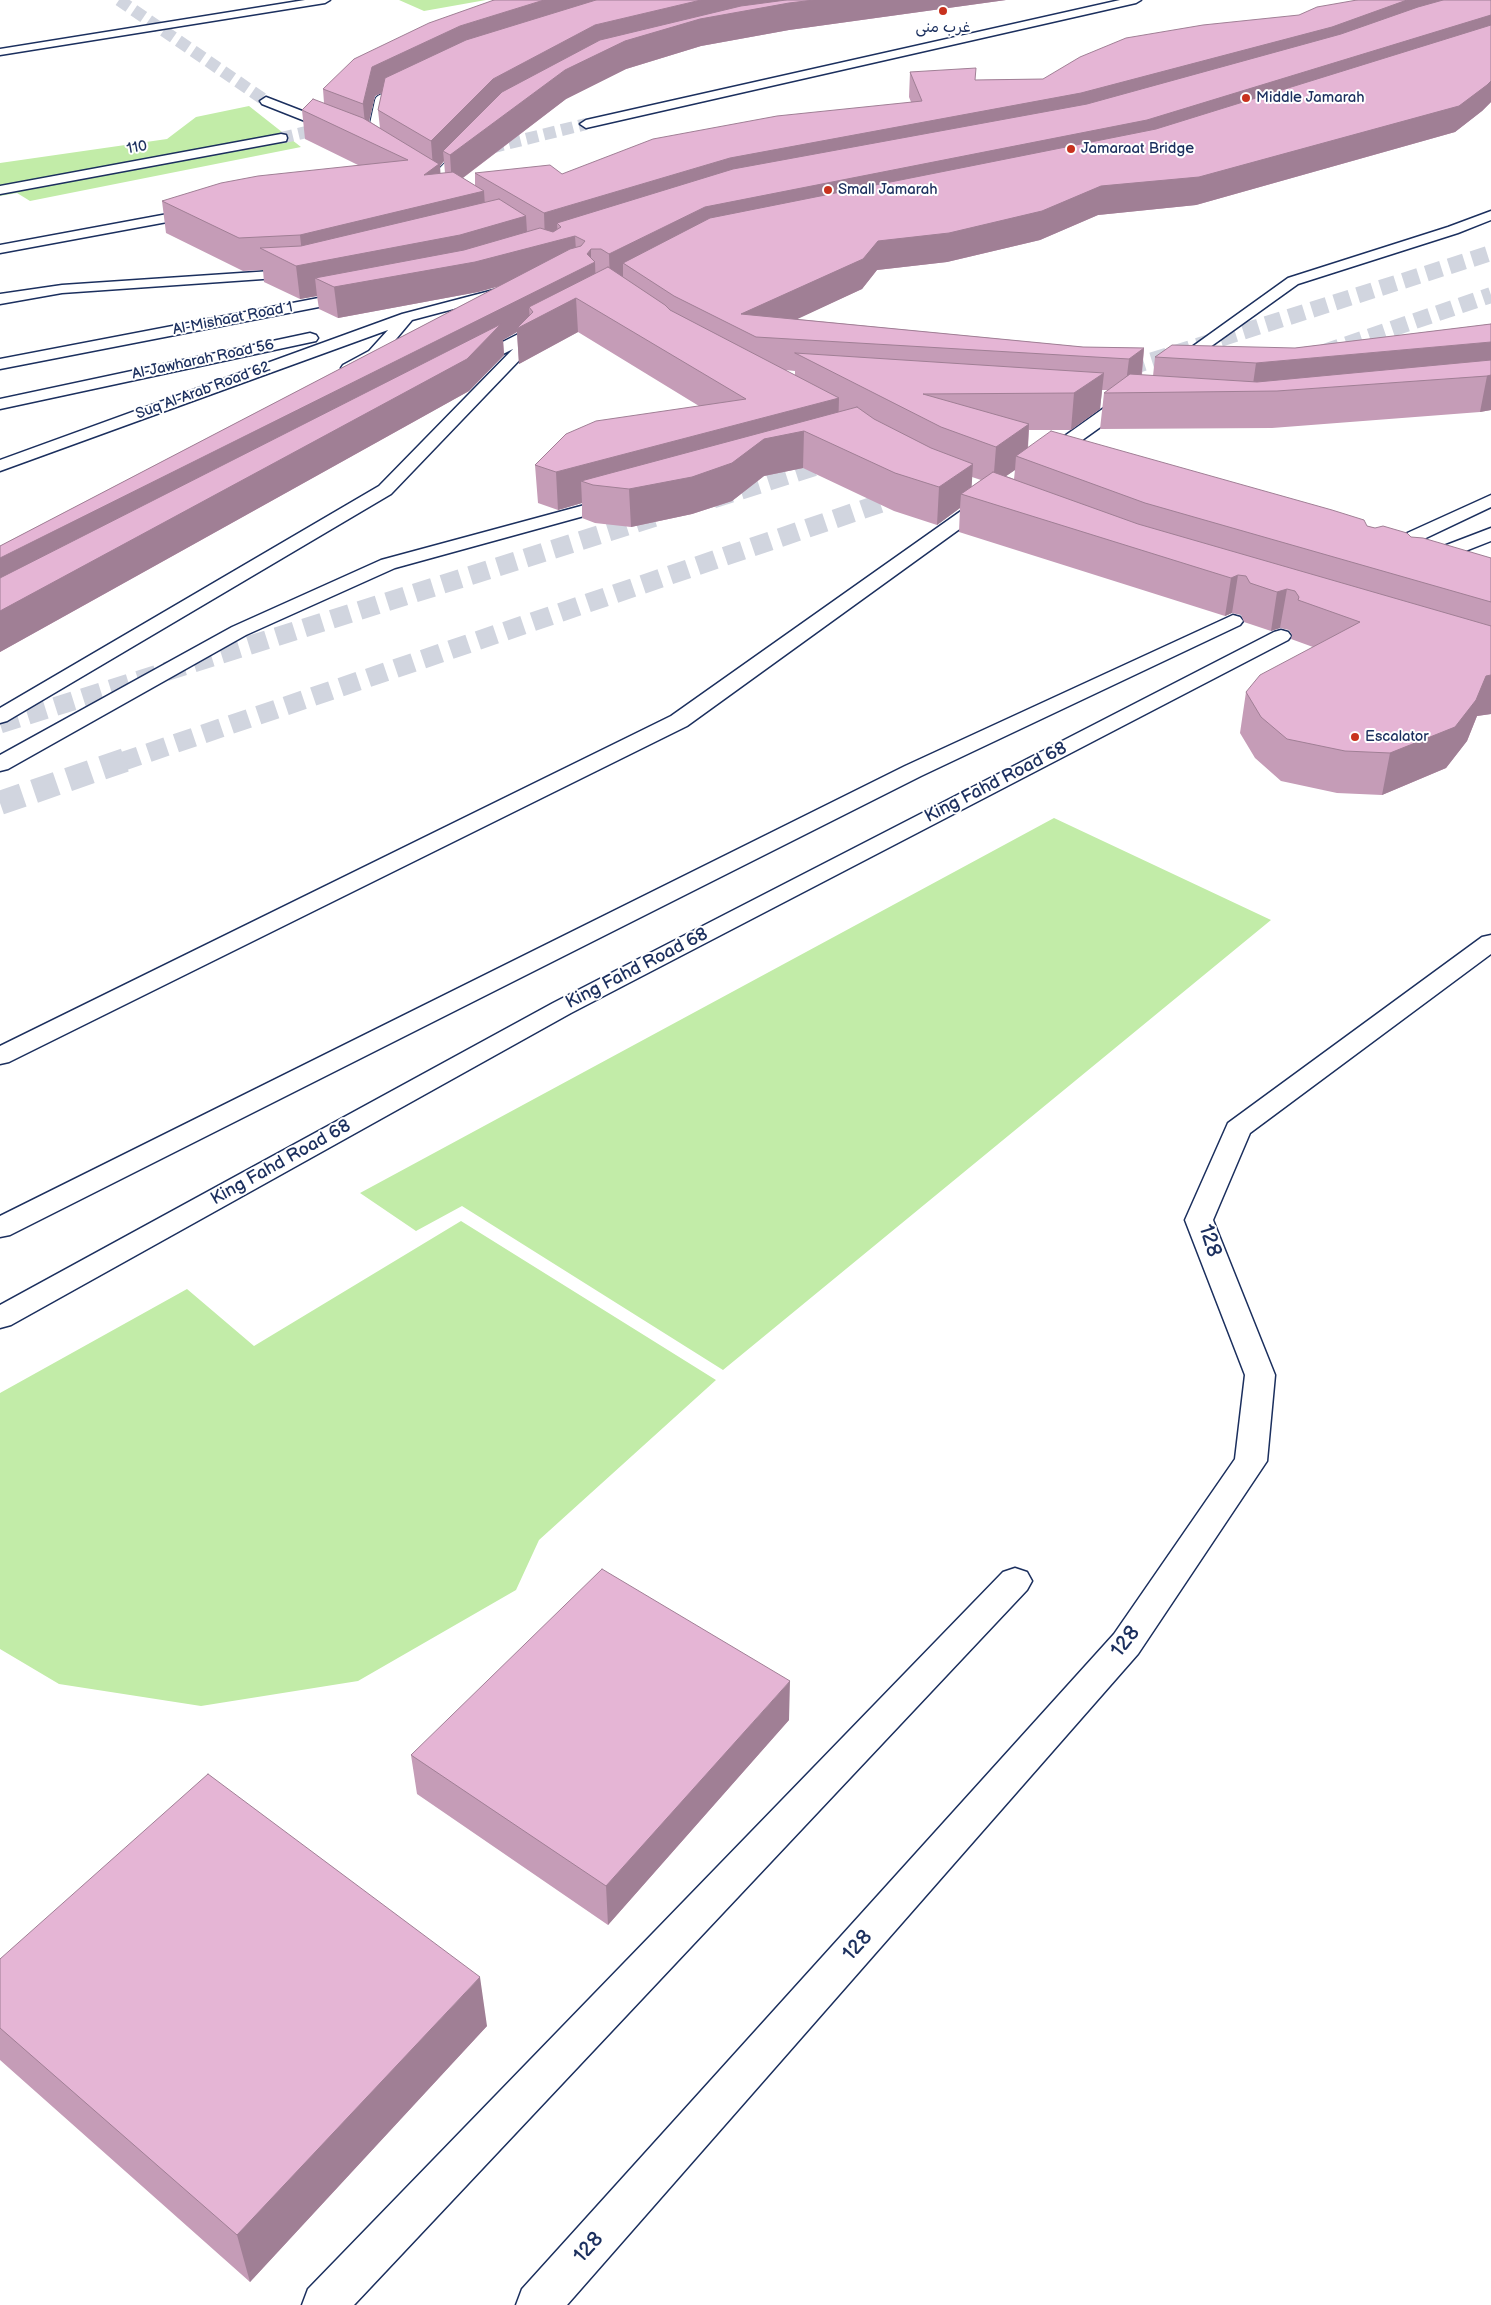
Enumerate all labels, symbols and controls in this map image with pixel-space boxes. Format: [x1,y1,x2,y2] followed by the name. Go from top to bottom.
[937,5,949,17] marker: غرب منى
[915,19,971,37] place label: غرب منى
[1256,89,1365,107] place label: Middle Jamarah
[1240,92,1252,104] marker: Middle Jamarah
[125,137,149,159] street label: 110
[1081,140,1194,158] place label: Jamaraat Bridge
[1065,143,1077,155] marker: Jamaraat Bridge
[838,181,938,199] place label: Small Jamarah
[822,184,834,196] marker: Small Jamarah
[171,299,295,339] street label: Al-Mishaat Road 1
[130,336,276,384] street label: Al-Jawharah Road 56
[133,358,273,424] street label: Suq Al-Arab Road 62
[1365,728,1429,746] place label: Escalator
[1349,731,1361,743] marker: Escalator
[921,738,1071,828] street label: King Fahd Road 68
[562,924,712,1014] street label: King Fahd Road 68
[207,1116,355,1210] street label: King Fahd Road 68
[1192,1222,1226,1260] street label: 128
[1106,1621,1146,1663] street label: 128
[838,1925,878,1967] street label: 128
[569,2227,609,2269] street label: 128

